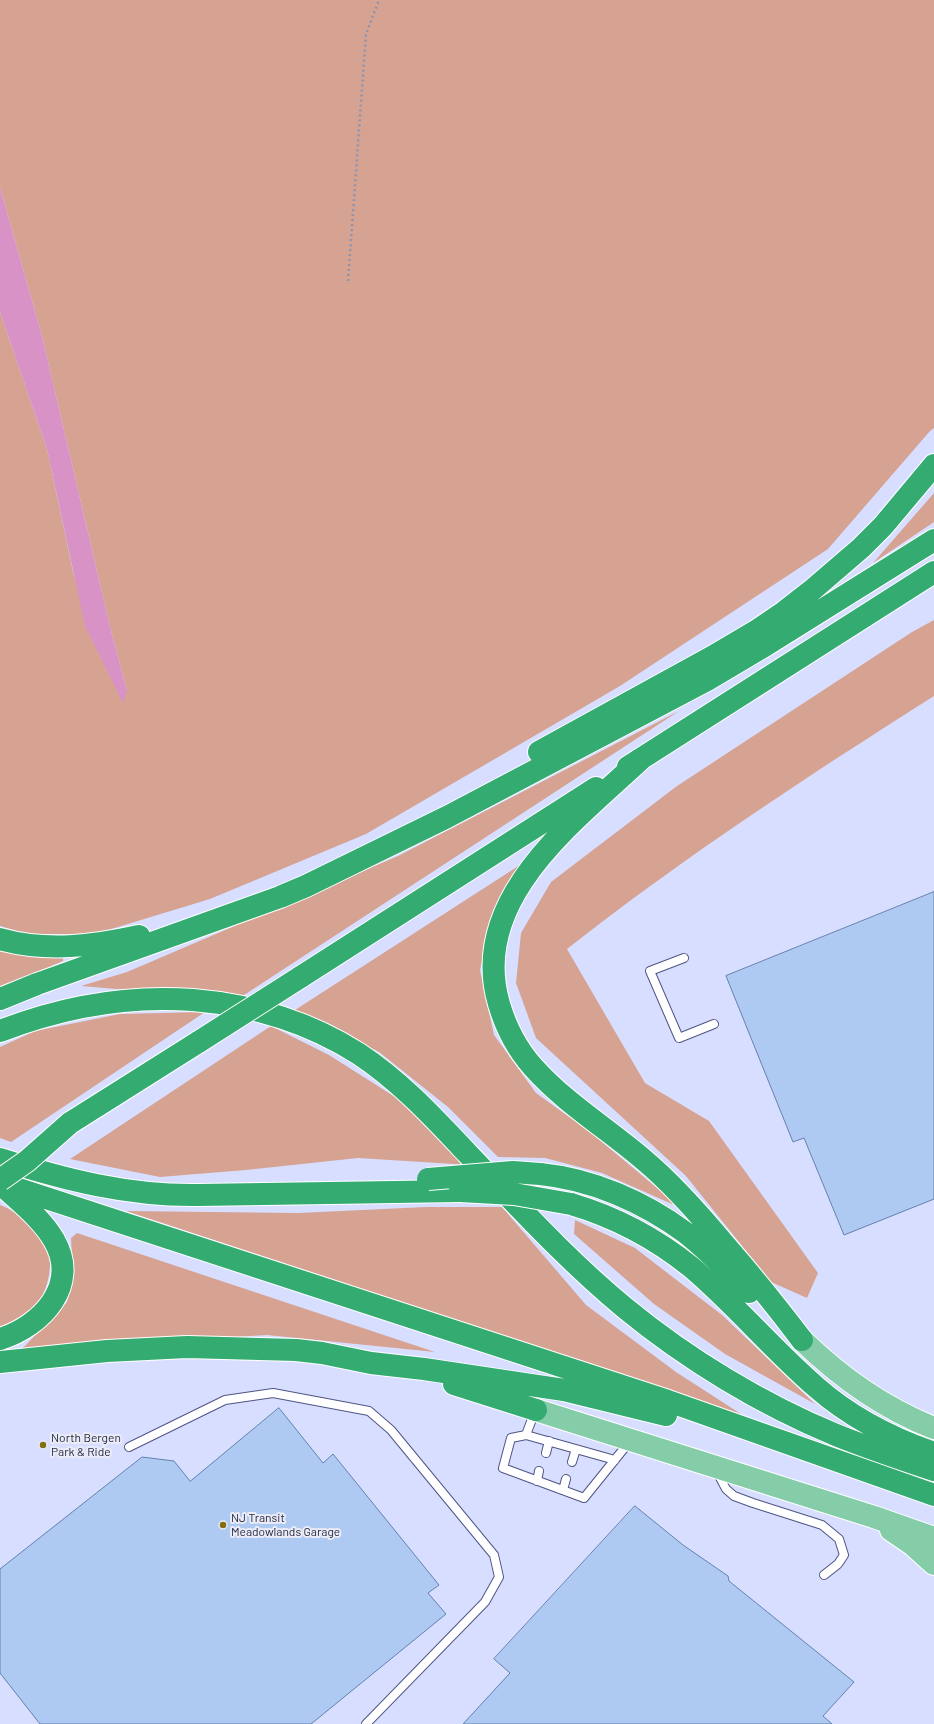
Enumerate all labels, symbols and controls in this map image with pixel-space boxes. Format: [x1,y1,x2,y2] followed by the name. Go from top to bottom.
[51,1431,121,1459] place label: North Bergen Park & Ride
[38,1440,48,1450] marker: North Bergen Park & Ride
[231,1511,340,1539] place label: NJ Transit Meadowlands Garage
[218,1520,228,1530] marker: NJ Transit Meadowlands Garage

